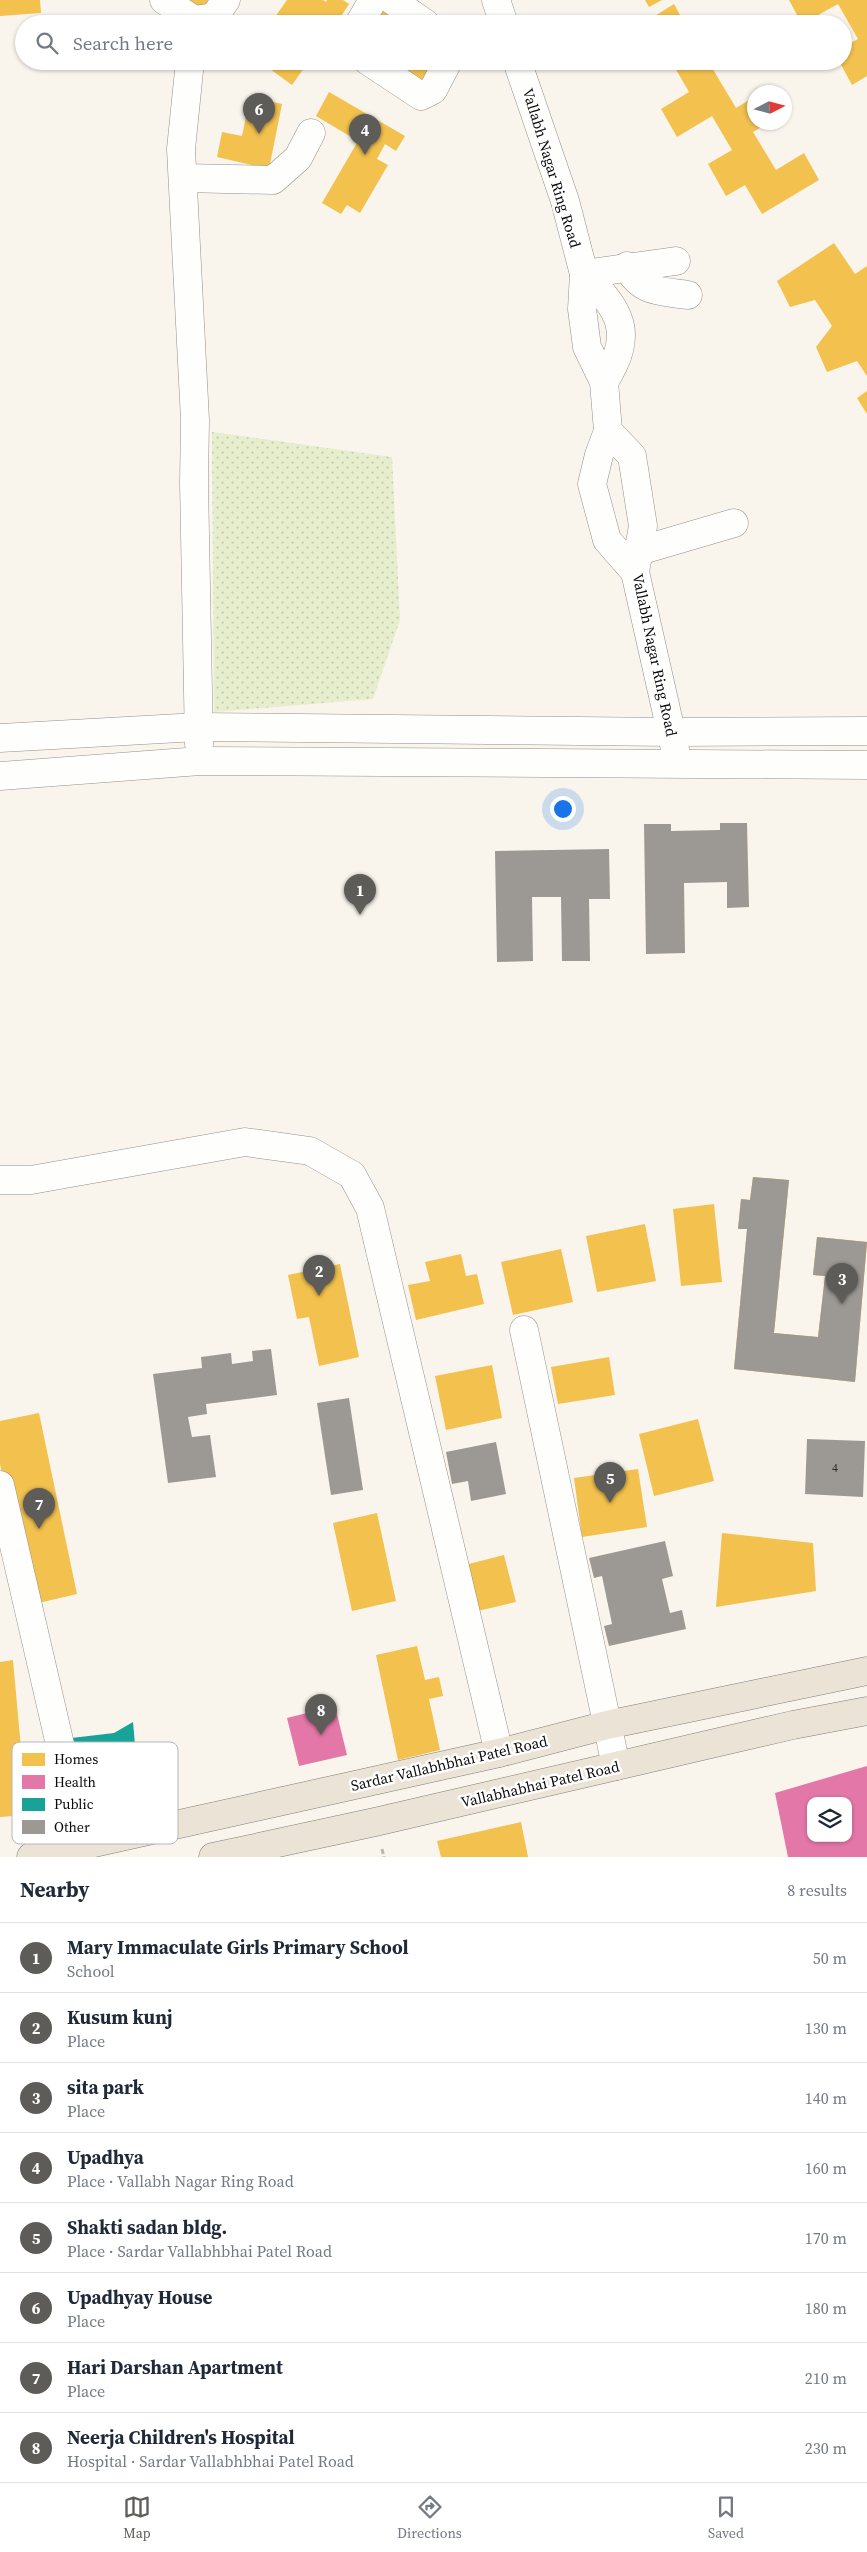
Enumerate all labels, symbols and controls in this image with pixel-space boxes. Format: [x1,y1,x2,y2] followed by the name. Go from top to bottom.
[15,15,852,70] search box
[33,29,61,57] icon: search
[73,30,173,56] text: Search here
[747,85,792,130] north arrow
[518,86,586,251] street label: Vallabh Nagar Ring Road
[243,93,275,134] pin: 6
[349,114,381,155] pin: 4
[627,572,683,739] street label: Vallabh Nagar Ring Road
[550,796,576,822] your location
[344,874,376,915] pin: 1
[303,1255,335,1296] pin: 2
[826,1263,858,1304] pin: 3
[832,1460,838,1476] house number: 4
[594,1462,626,1503] pin: 5
[23,1488,55,1529] pin: 7
[305,1694,337,1735] pin: 8
[349,1730,550,1796] street label: Sardar Vallabhbhai Patel Road
[12,1742,178,1844] legend
[54,1749,98,1769] text: Homes
[459,1755,622,1812] street label: Vallabhabhai Patel Road
[54,1772,96,1792] text: Health
[54,1794,94,1814] text: Public
[807,1797,852,1842] map controls
[807,1797,852,1842] button: layers
[54,1817,90,1837] text: Other
[20,1875,90,1904] text: Nearby
[787,1879,847,1901] text: 8 results
[67,1934,409,1960] text: Mary Immaculate Girls Primary School
[32,1947,40,1969] text: 1
[813,1947,847,1969] text: 50 m
[67,1960,115,1982] text: School
[67,2004,173,2030] text: Kusum kunj
[32,2017,40,2039] text: 2
[805,2017,847,2039] text: 130 m
[67,2030,105,2052] text: Place
[67,2074,144,2100] text: sita park
[32,2087,40,2109] text: 3
[805,2087,847,2109] text: 140 m
[67,2100,105,2122] text: Place
[67,2144,144,2170] text: Upadhya
[32,2157,40,2179] text: 4
[805,2157,847,2179] text: 160 m
[67,2170,294,2192] text: Place · Vallabh Nagar Ring Road
[67,2214,227,2240] text: Shakti sadan bldg.
[32,2227,40,2249] text: 5
[805,2227,847,2249] text: 170 m
[67,2240,332,2262] text: Place · Sardar Vallabhbhai Patel Road
[67,2284,212,2310] text: Upadhyay House
[32,2297,40,2319] text: 6
[805,2297,847,2319] text: 180 m
[67,2310,105,2332] text: Place
[67,2354,283,2380] text: Hari Darshan Apartment
[32,2367,40,2389] text: 7
[805,2367,847,2389] text: 210 m
[67,2380,105,2402] text: Place
[67,2424,295,2450] text: Neerja Children's Hospital
[32,2437,40,2459] text: 8
[805,2437,847,2459] text: 230 m
[67,2450,354,2472] text: Hospital · Sardar Vallabhbhai Patel Road
[123,2493,151,2543] tab: Map
[397,2493,462,2543] tab: Directions
[708,2493,744,2543] tab: Saved

